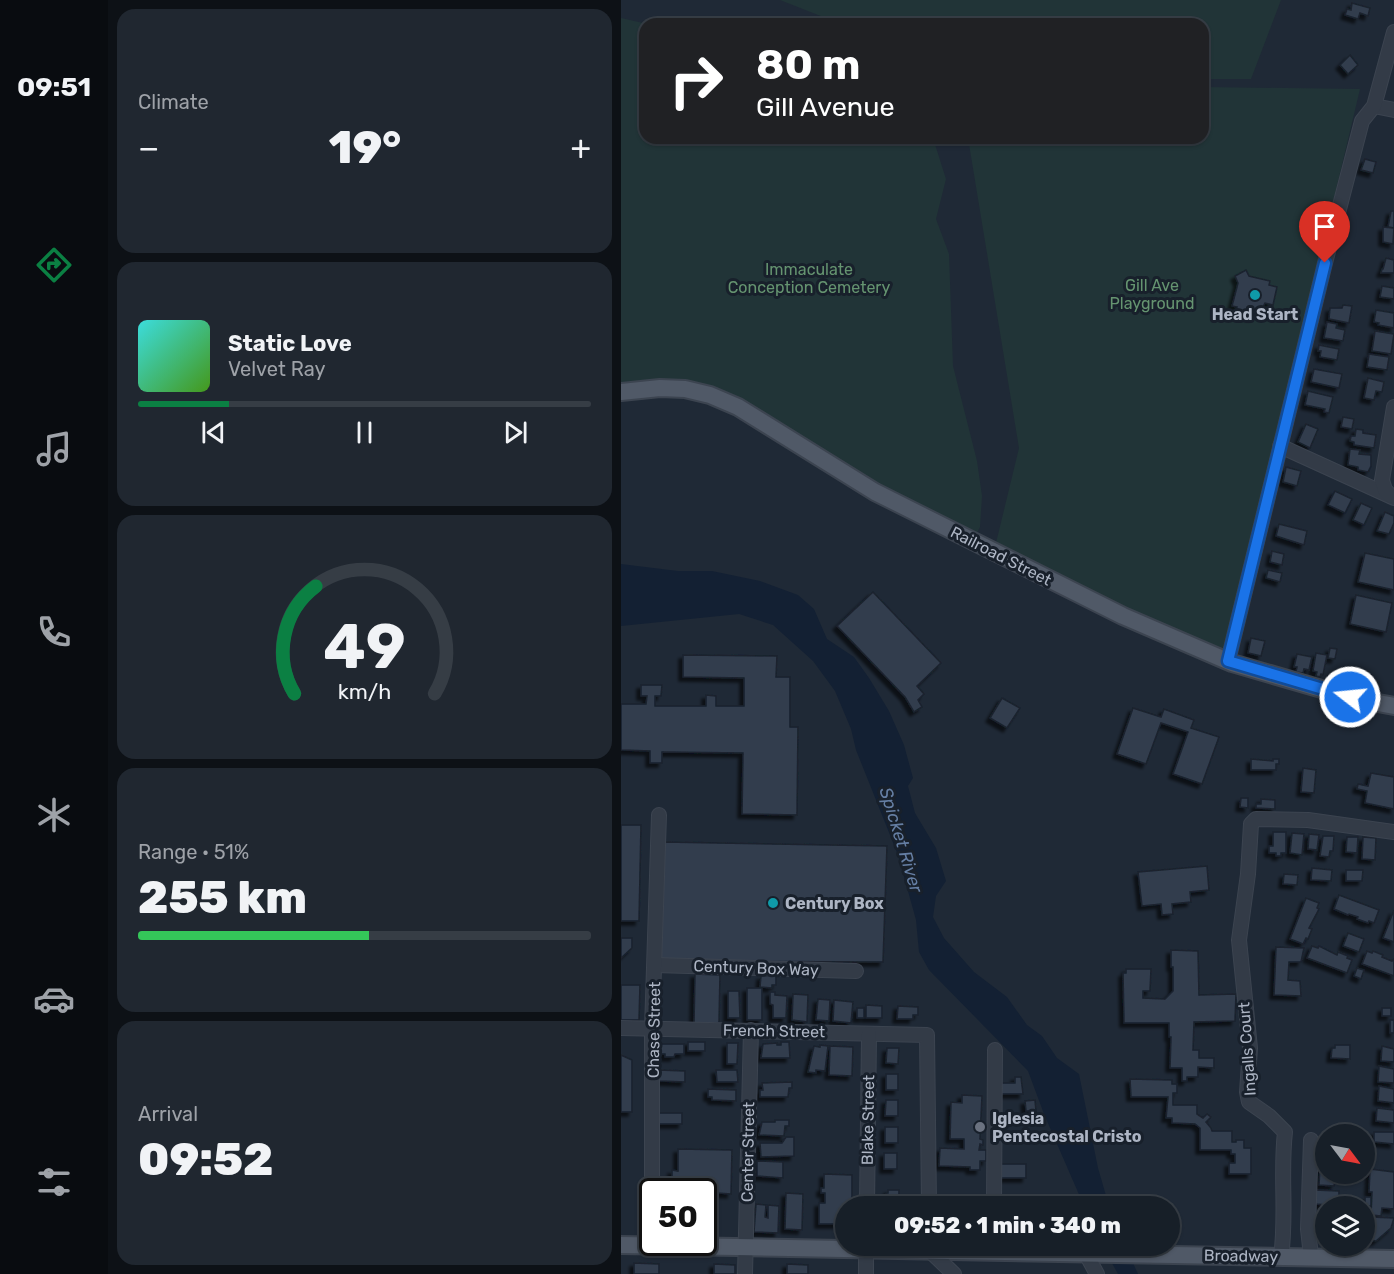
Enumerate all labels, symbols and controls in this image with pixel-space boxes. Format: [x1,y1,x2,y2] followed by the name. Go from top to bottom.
[756,40,860,90] text: 80 m
[657,42,735,120] icon: right
[17,71,91,103] text: 09:51
[138,90,209,114] text: Climate
[756,91,895,123] text: Gill Avenue
[329,121,401,174] text: 19°
[138,128,159,167] text: −
[570,128,591,167] text: +
[1299,201,1350,263] pin
[1308,210,1341,243] icon: arrive
[33,244,75,286] icon: directions
[728,260,890,297] park label: Immaculate Conception Cemetery
[1110,276,1194,313] park label: Gill Ave Playground
[1248,288,1262,302] marker: Head Start
[1212,305,1299,324] place label: Head Start
[228,330,352,357] text: Static Love
[228,357,326,381] text: Velvet Ray
[197,416,230,449] icon: previous
[348,416,381,449] icon: pause
[499,416,532,449] icon: next
[33,428,75,470] icon: music
[947,522,1055,590] street label: Railroad Street
[323,610,406,684] text: 49
[33,611,75,653] icon: phone
[1318,665,1382,729] position arrow
[338,679,391,704] text: km/h
[875,785,928,896] water label: Spicket River
[33,794,75,836] icon: climate
[138,840,249,864] text: Range · 51%
[138,871,307,924] text: 255 km
[785,894,884,913] place label: Century Box
[766,896,780,910] marker: Century Box
[693,956,819,980] street label: Century Box Way
[33,978,75,1020] icon: car
[644,982,664,1078] street label: Chase Street
[1234,1001,1260,1097] street label: Ingalls Court
[723,1021,825,1041] street label: French Street
[858,1075,878,1165] street label: Blake Street
[138,1102,198,1126] text: Arrival
[738,1102,758,1202] street label: Center Street
[992,1109,1142,1146] place label: Iglesia Pentecostal Cristo
[973,1120,987,1134] marker: Iglesia Pentecostal Cristo
[1315,1124,1375,1184] north arrow
[1315,1124,1375,1256] map controls
[138,1133,274,1186] text: 09:52
[33,1161,75,1203] icon: filters
[639,1178,717,1256] speed limit sign: 50
[1315,1196,1375,1256] button: layers
[894,1212,1121,1239] text: 09:52 · 1 min · 340 m
[1204,1246,1278,1266] street label: Broadway

